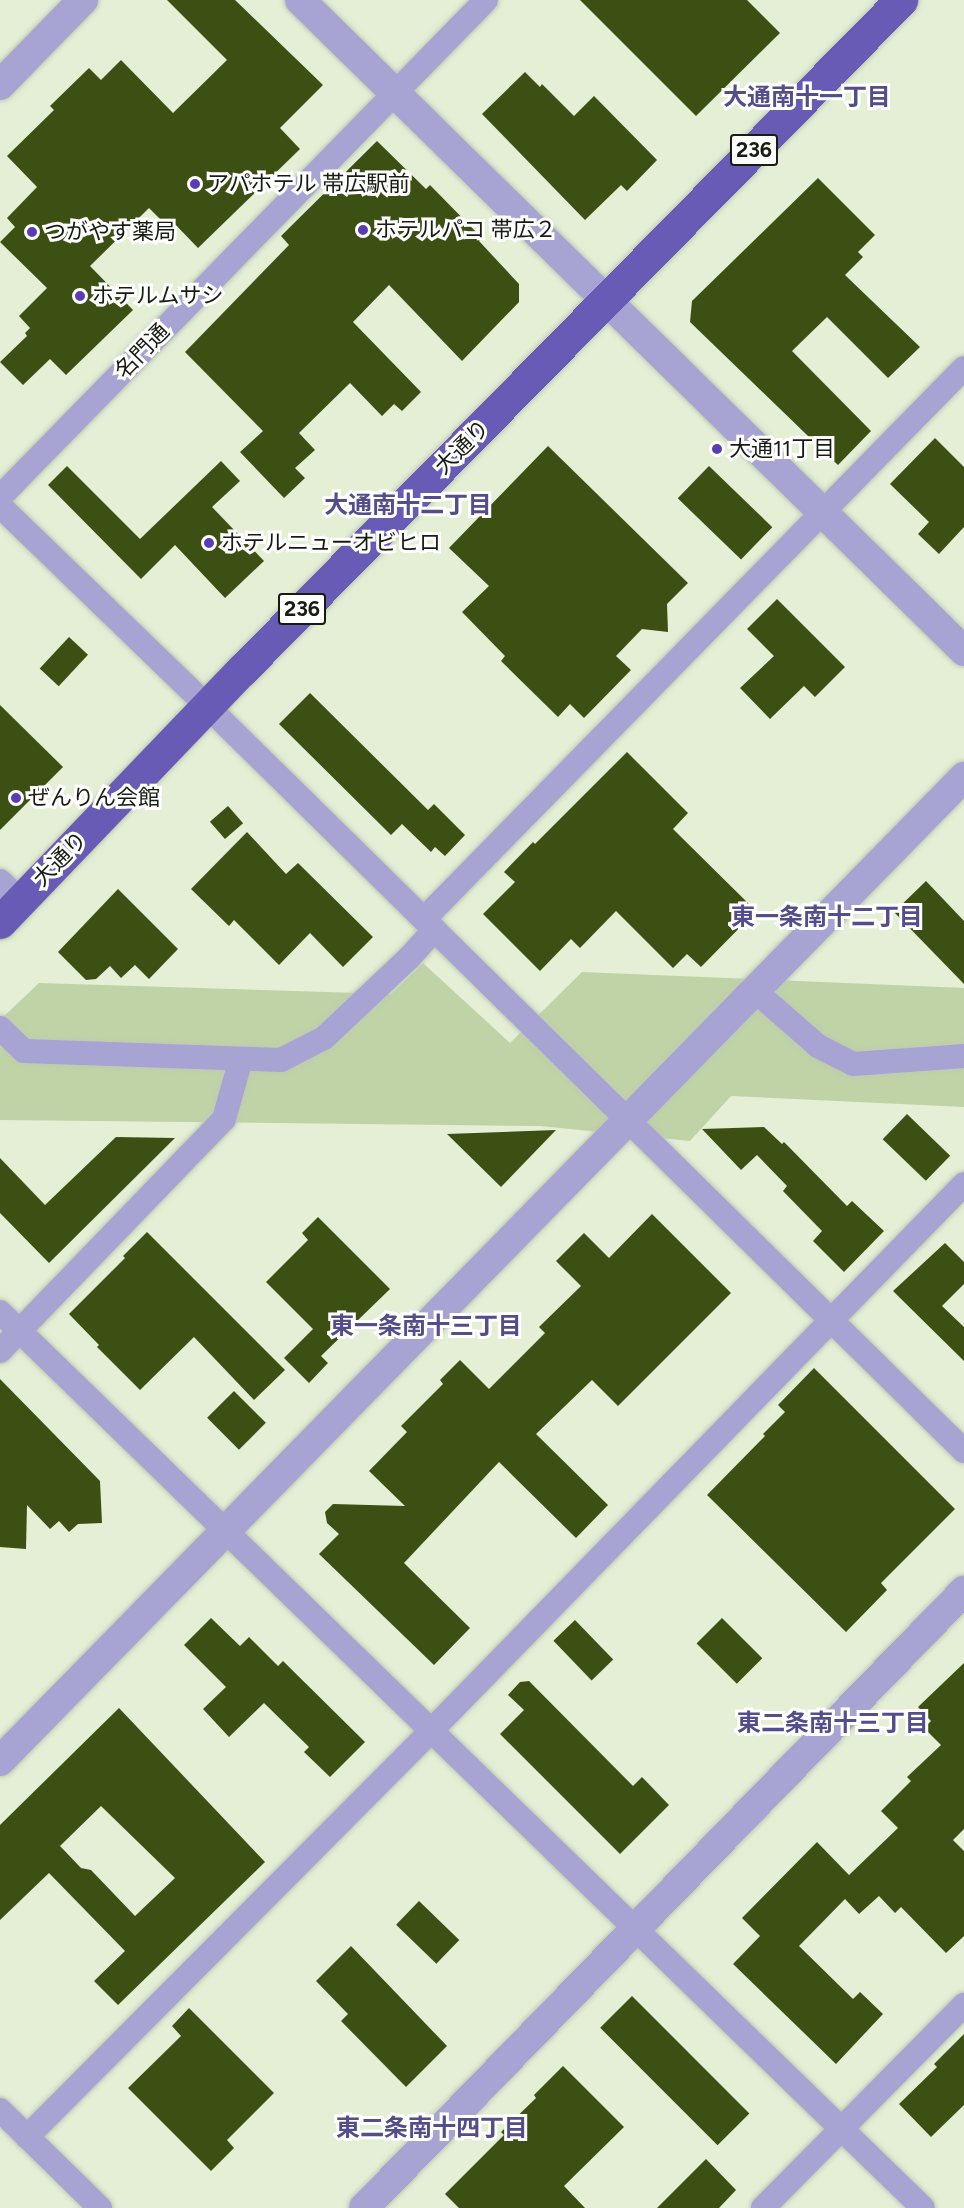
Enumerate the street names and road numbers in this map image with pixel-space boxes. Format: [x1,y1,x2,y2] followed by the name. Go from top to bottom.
[728,132,780,168] road number: 236
[110,318,174,384] street label: 名門通
[429,414,495,480] street label: 大通り
[276,591,328,627] road number: 236
[28,826,92,892] street label: 大通り

